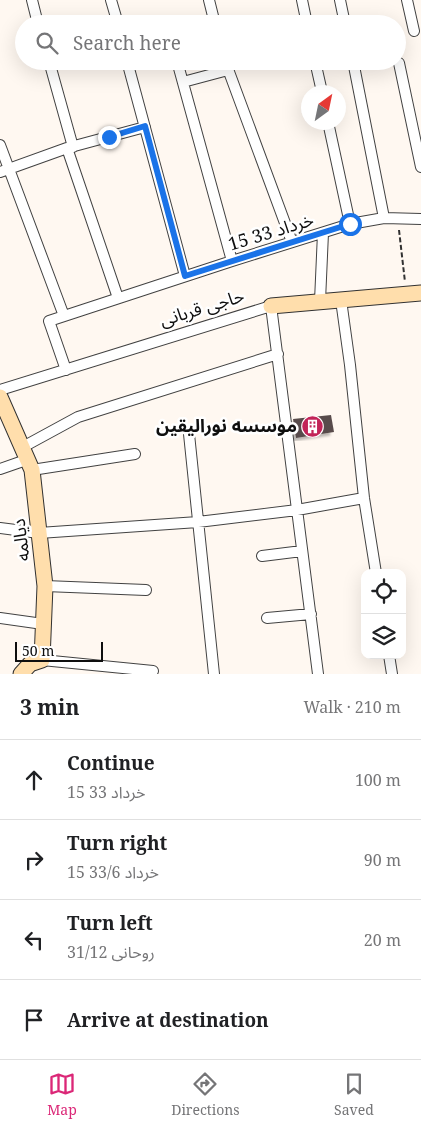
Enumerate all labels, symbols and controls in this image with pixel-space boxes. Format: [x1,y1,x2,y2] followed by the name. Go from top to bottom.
[15,15,406,70] search box
[33,29,61,57] icon: search
[73,30,181,56] text: Search here
[301,85,346,130] north arrow
[98,126,121,149] route end
[225,207,316,255] street label: 15 خرداد 33
[339,213,362,236] route start
[157,283,247,331] street label: حاجی قربانی
[156,413,297,437] place label: موسسه نورالیقین
[301,414,325,438] building icon: موسسه نورالیقین
[5,517,35,563] street label: دیالمه
[361,569,406,659] map controls
[361,569,406,614] button: locate
[361,614,406,659] button: layers
[15,639,102,662] scale bar
[22,641,55,660] text: 50 m
[20,693,79,721] text: 3 min
[304,696,401,718] text: Walk · 210 m
[67,750,155,776] text: Continue
[20,766,48,794] icon: ahead
[355,769,401,791] text: 100 m
[67,781,145,803] text: 15 خرداد 33
[67,830,167,856] text: Turn right
[20,846,48,874] icon: right
[364,849,401,871] text: 90 m
[67,861,159,883] text: 15 خرداد 33/6
[67,910,153,936] text: Turn left
[20,926,48,954] icon: left
[364,929,401,951] text: 20 m
[67,941,155,963] text: روحانی 31/12
[20,1006,48,1034] icon: arrive
[67,1007,269,1033] text: Arrive at destination
[47,1070,77,1119] tab: Map
[171,1070,240,1119] tab: Directions
[334,1070,374,1119] tab: Saved

